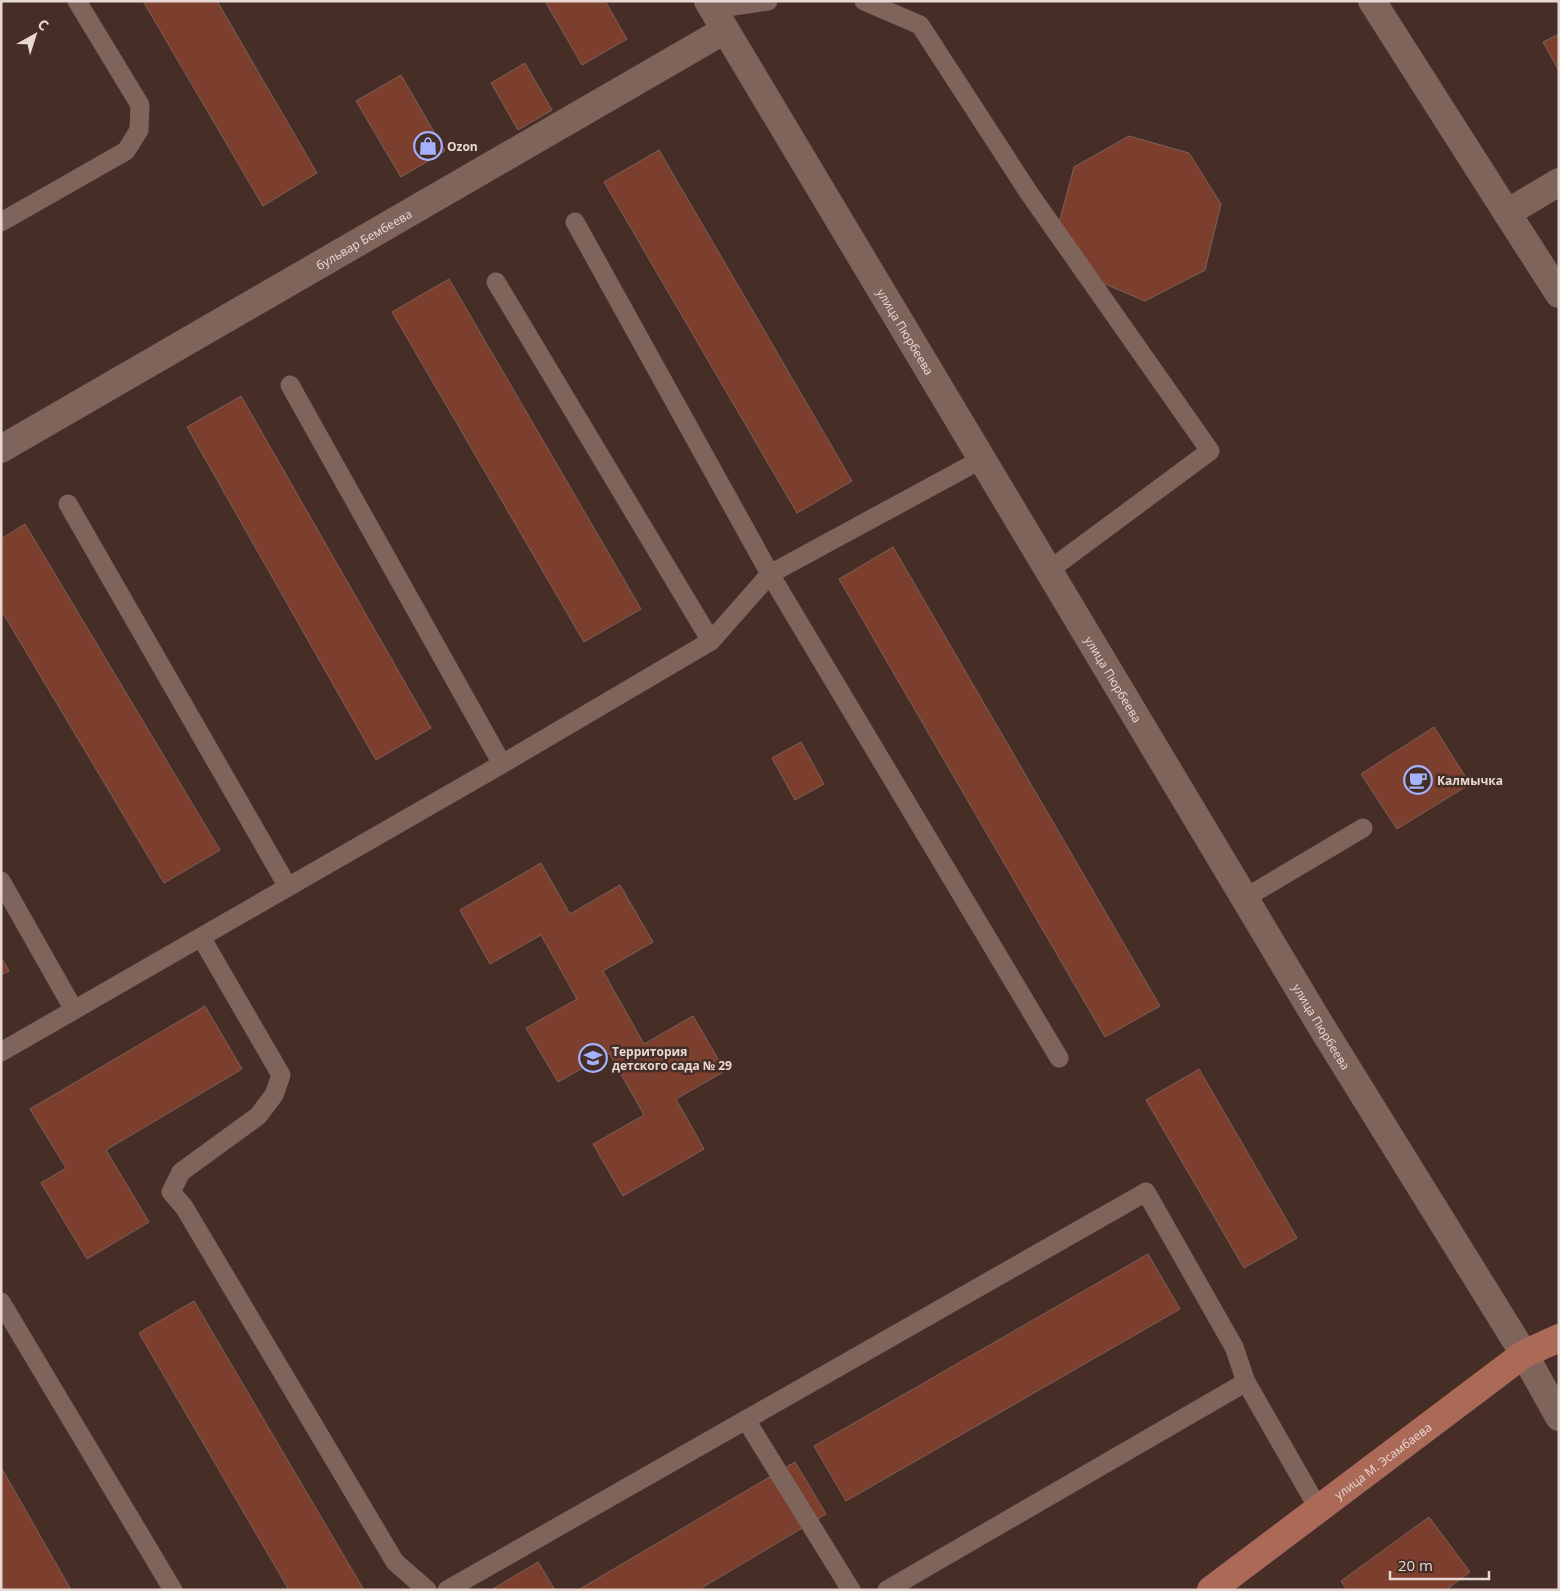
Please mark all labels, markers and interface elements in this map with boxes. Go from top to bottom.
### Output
north arrow [10,10,60,60]
text: С [34,14,53,35]
shop icon: Ozon [413,131,443,161]
place label: Ozon [447,138,478,155]
street label: бульвар Бембеева [313,205,415,274]
street label: улица Пюрбеева [873,285,938,378]
street label: улица Пюрбеева [1081,633,1146,725]
cafe icon: Калмычка [1403,765,1433,795]
place label: Калмычка [1437,772,1503,789]
street label: улица Пюрбеева [1289,980,1354,1073]
school or university icon: Территория детского сада № 29 [578,1043,608,1073]
place label: Территория детского сада № 29 [612,1043,732,1074]
street label: улица М. Эсамбаева [1330,1418,1435,1503]
scale bar [1390,1548,1489,1580]
text: 20 m [1398,1555,1433,1575]

